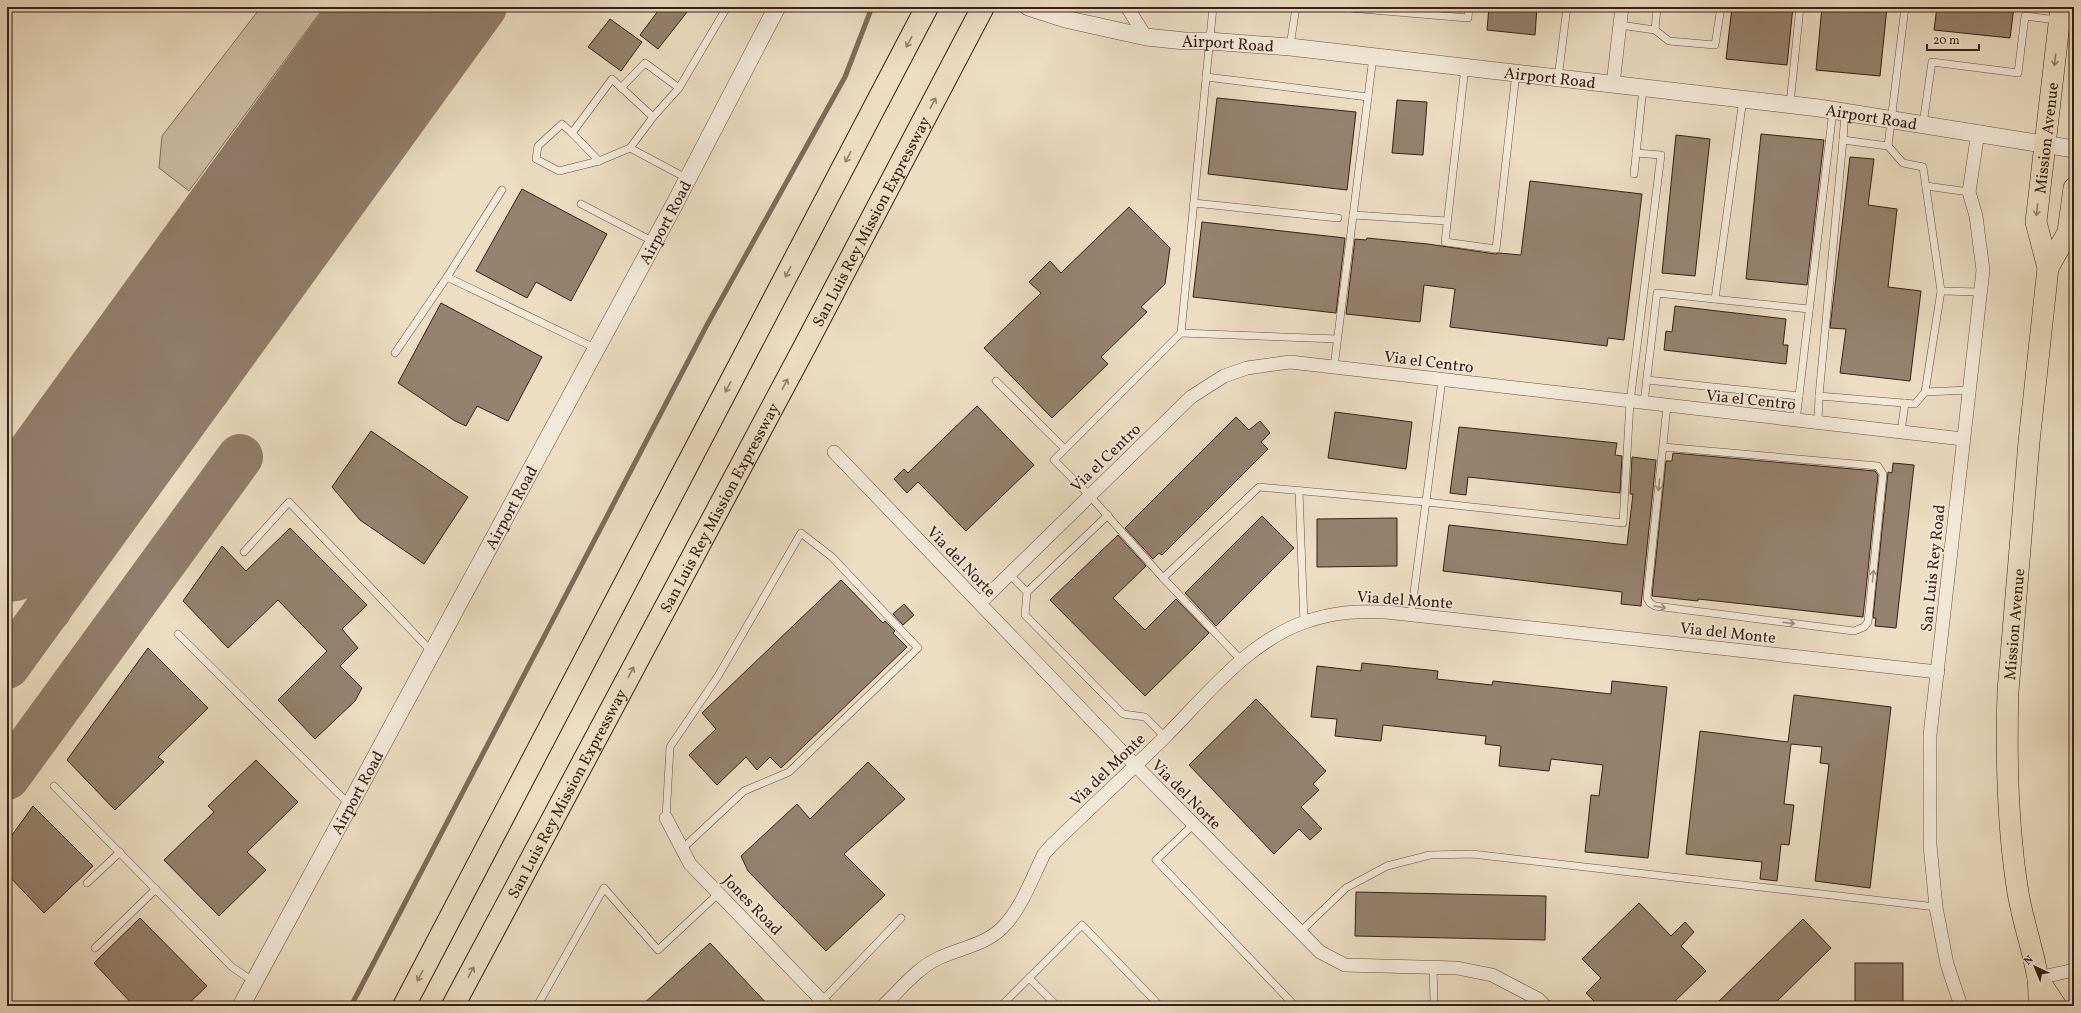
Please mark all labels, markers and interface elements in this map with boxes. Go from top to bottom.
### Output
scale bar [1927,26,1979,52]
street label: Airport Road [1182,32,1275,59]
text: 20 m [1933,33,1960,49]
one-way arrow [904,35,912,47]
one-way arrow [2051,53,2059,66]
street label: Airport Road [1503,63,1597,95]
street label: Mission Avenue [2030,81,2065,195]
one-way arrow [929,97,937,109]
street label: Airport Road [1824,100,1918,137]
street label: San Luis Rey Mission Expressway [808,113,937,331]
one-way arrow [844,151,852,163]
street label: Airport Road [635,177,698,269]
one-way arrow [2034,203,2041,216]
one-way arrow [784,266,791,278]
street label: Via el Centro [1383,347,1475,379]
one-way arrow [781,378,789,390]
one-way arrow [723,381,731,393]
street label: Via el Centro [1705,385,1797,417]
street label: San Luis Rey Mission Expressway [656,399,786,617]
street label: Via el Centro [1066,419,1146,498]
street label: Airport Road [481,462,544,554]
one-way arrow [1655,478,1662,491]
street label: San Luis Rey Road [1916,503,1952,633]
street label: Via del Norte [921,522,1000,603]
street label: Mission Avenue [2000,568,2031,681]
one-way arrow [1869,570,1877,583]
street label: Via del Monte [1356,587,1454,615]
one-way arrow [1653,603,1666,611]
street label: Via del Monte [1679,618,1777,650]
one-way arrow [1782,619,1795,627]
one-way arrow [628,666,635,678]
street label: San Luis Rey Mission Expressway [503,685,633,903]
street label: Via del Monte [1066,729,1151,812]
street label: Airport Road [327,747,390,839]
street label: Via del Norte [1146,756,1225,835]
street label: Jones Road [717,870,786,941]
north arrow [2015,947,2055,987]
text: N [2021,953,2037,969]
one-way arrow [468,966,475,978]
one-way arrow [415,969,423,981]

